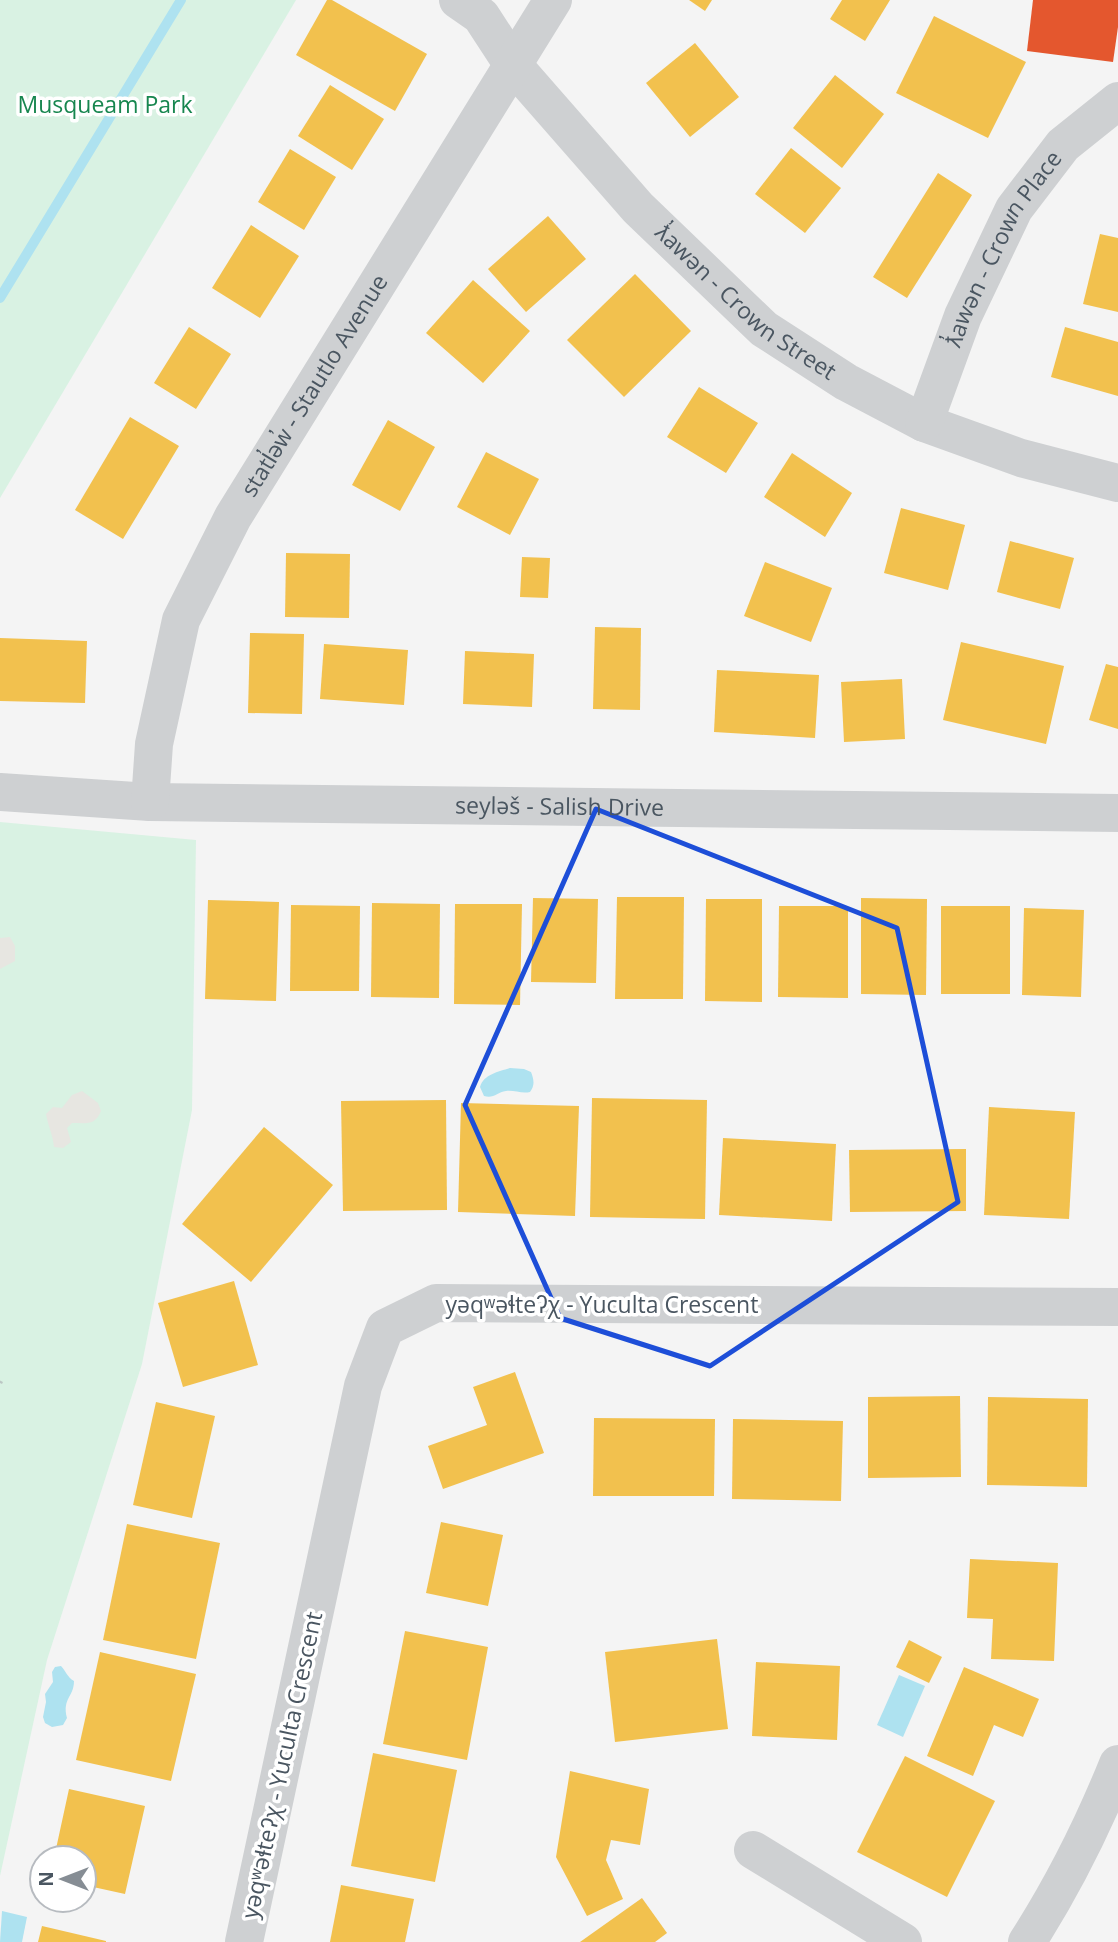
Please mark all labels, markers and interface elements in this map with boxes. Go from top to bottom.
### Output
park label: Musqueam Park [18,88,193,120]
street label: ƛ̓awən - Crown Place [936,143,1068,351]
street label: ƛ̓awən - Crown Street [649,216,843,387]
street label: statl̓əw̓ - Stautlo Avenue [233,268,394,502]
street label: seyləš - Salish Drive [455,788,664,823]
street label: yəqʷəɬteʔχ - Yuculta Crescent [446,1288,758,1320]
street label: yəqʷəɬteʔχ - Yuculta Crescent [233,1608,329,1921]
north arrow [28,1844,98,1914]
text: N [33,1871,59,1887]

